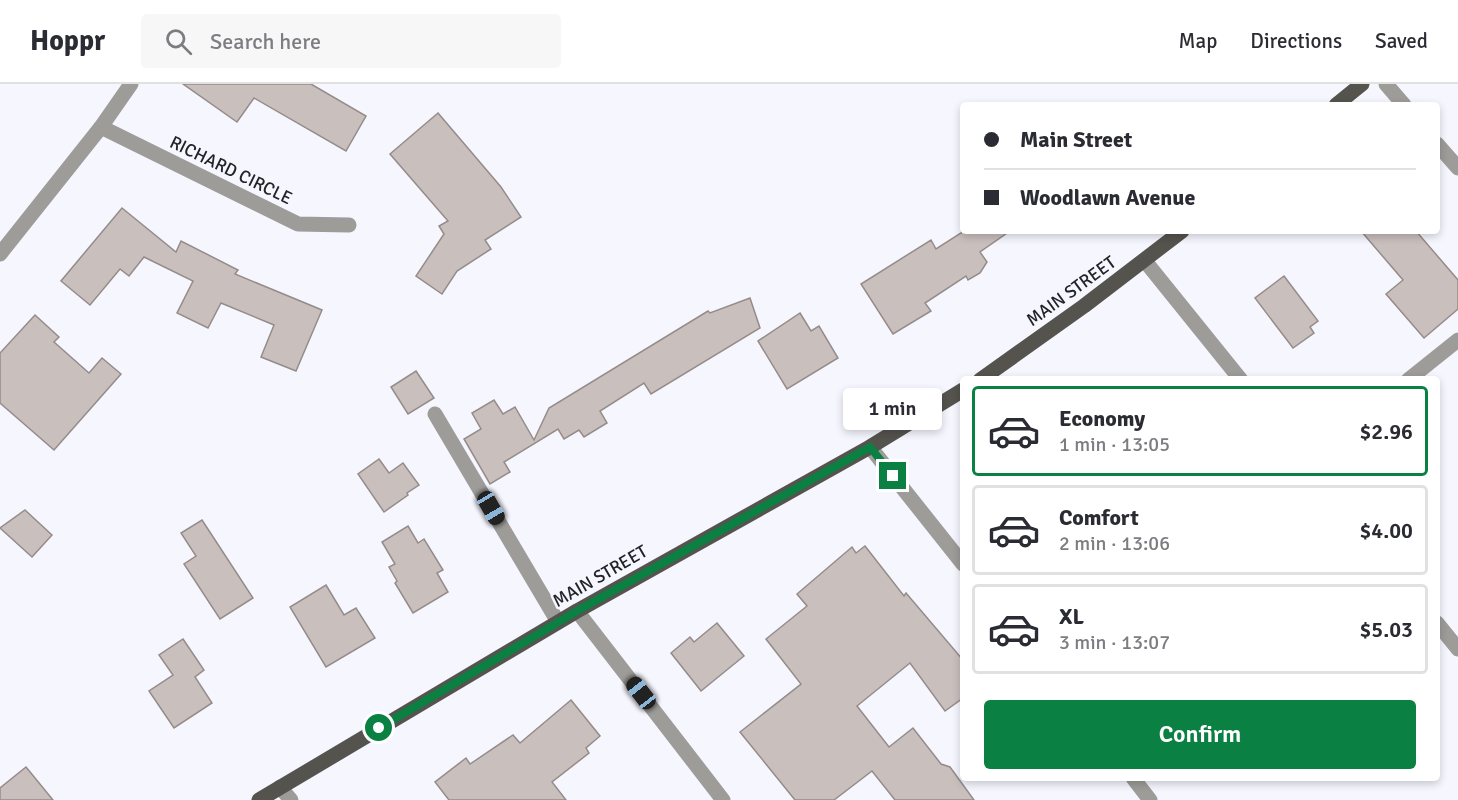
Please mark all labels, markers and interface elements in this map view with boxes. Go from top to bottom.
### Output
search box [141,14,561,68]
text: Hoppr [30,24,105,58]
icon: search [162,25,195,58]
text: Search here [210,28,321,55]
text: Map [1179,28,1217,54]
text: Directions [1250,28,1342,54]
text: Saved [1375,28,1428,54]
text: Main Street [1020,126,1132,153]
street label: RICHARD CIRCLE [166,131,296,209]
text: Woodlawn Avenue [1020,184,1195,211]
street label: MAIN STREET [1022,251,1120,331]
callout: 1 min [844,389,942,431]
text: 1 min [869,396,916,421]
icon: car [987,404,1041,458]
text: Economy [1059,405,1145,432]
text: $2.96 [1359,418,1413,445]
text: 1 min · 13:05 [1059,432,1170,457]
route end [879,462,906,489]
car [474,488,508,528]
icon: car [987,503,1041,557]
text: Comfort [1059,504,1139,531]
text: $4.00 [1359,517,1413,544]
text: 2 min · 13:06 [1059,531,1170,556]
street label: MAIN STREET [549,540,651,612]
icon: car [987,602,1041,656]
text: XL [1059,603,1084,630]
text: $5.03 [1359,616,1413,643]
text: 3 min · 13:07 [1059,630,1170,655]
car [623,673,659,713]
button: Confirm [984,700,1416,769]
route start [365,714,392,741]

